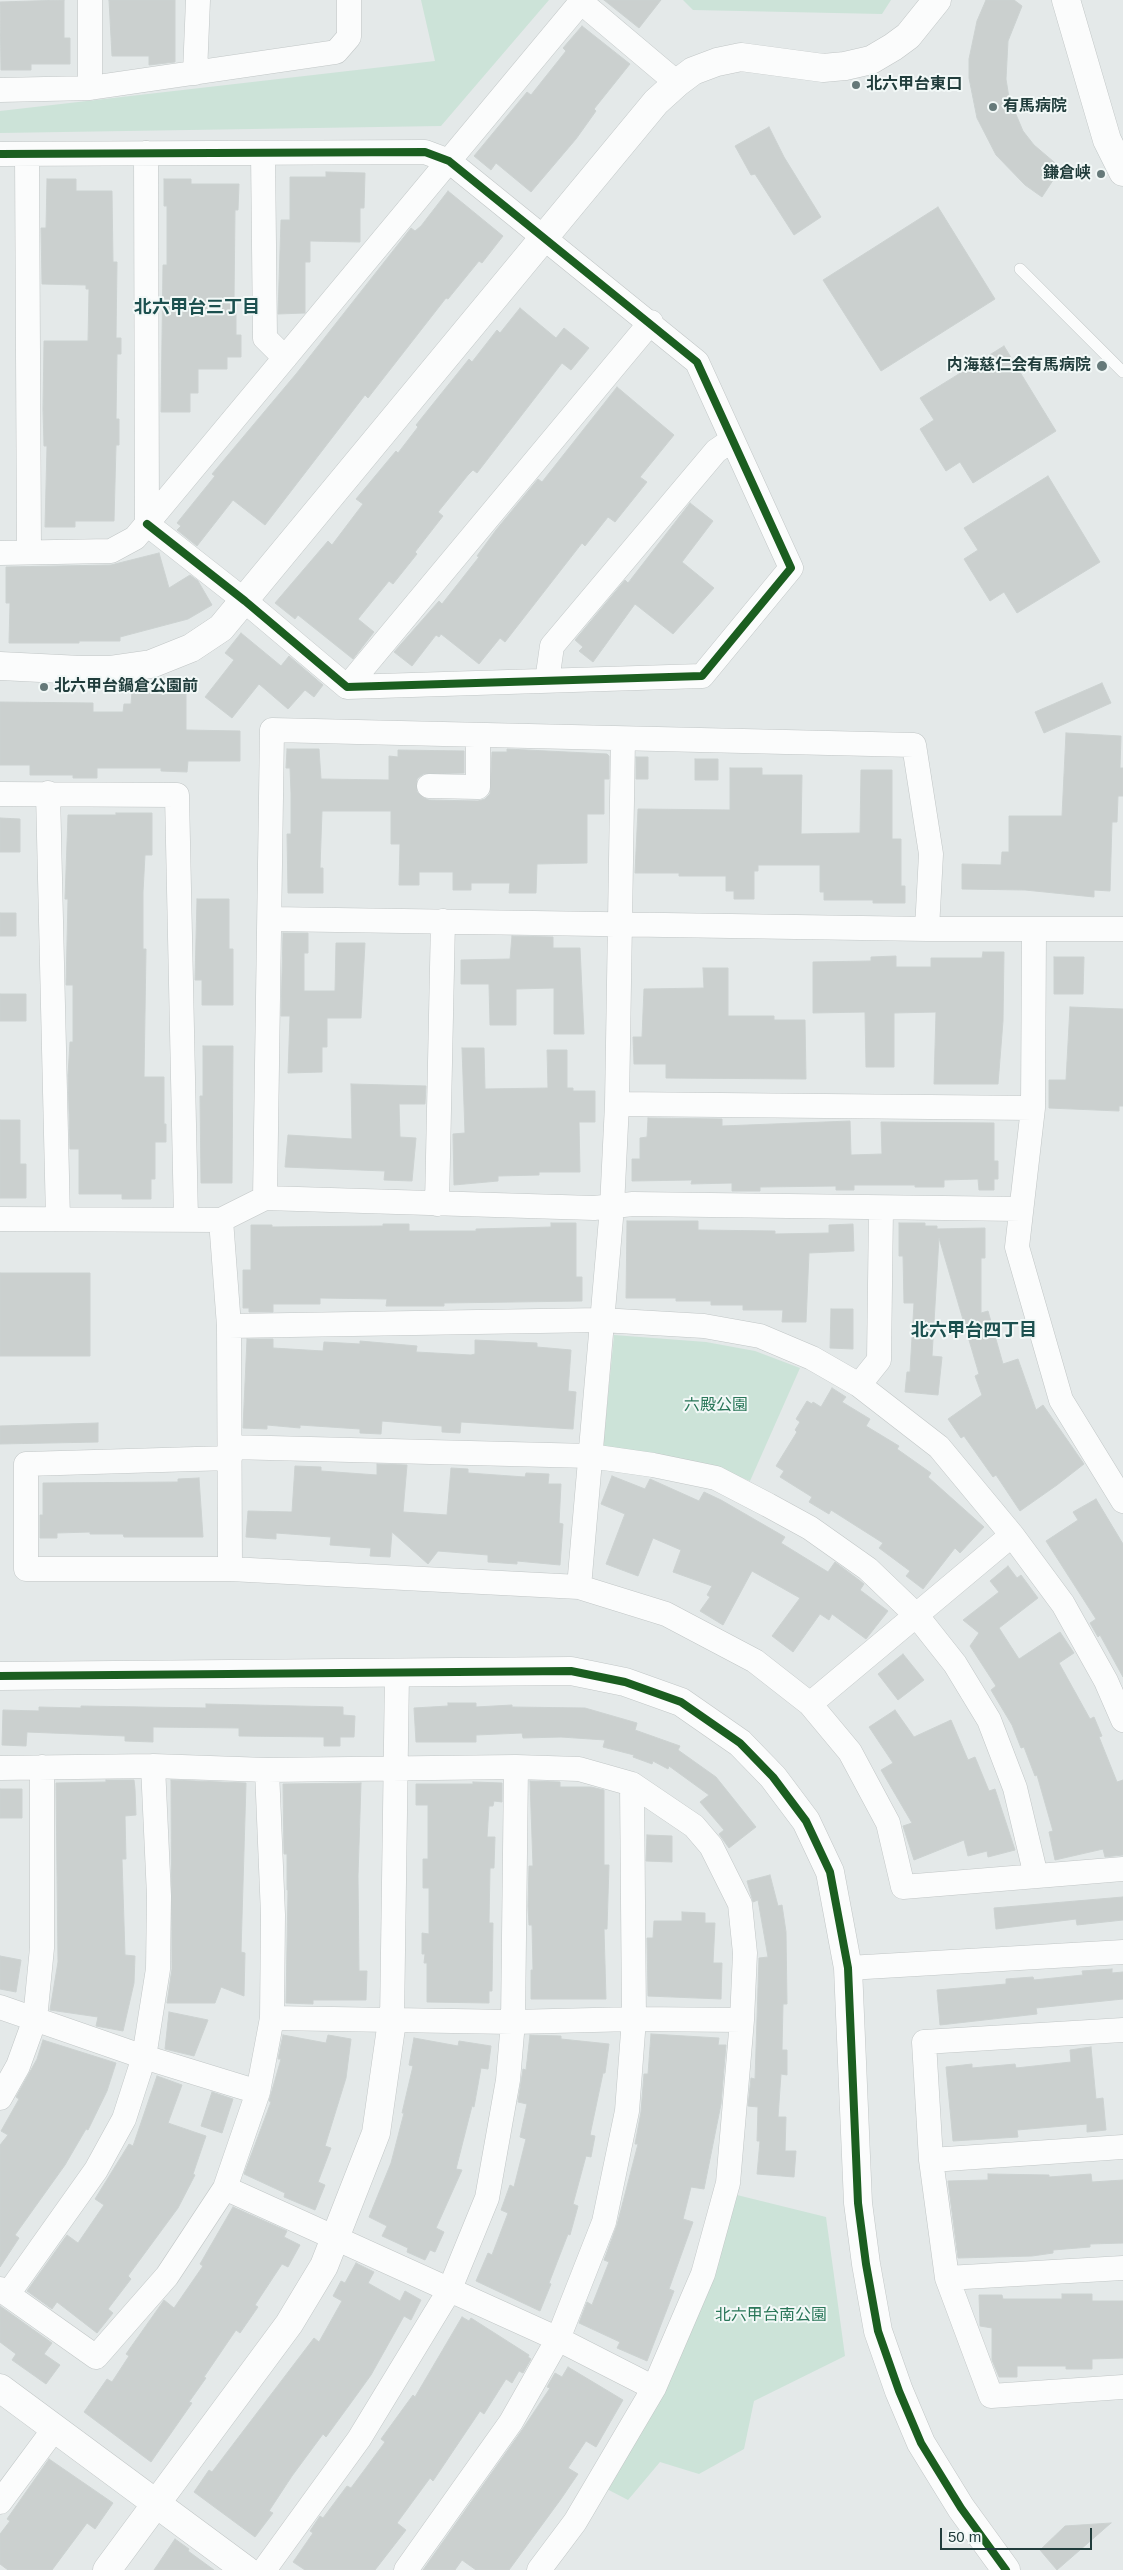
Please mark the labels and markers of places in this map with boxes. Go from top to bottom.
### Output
place label: 北六甲台東口 [866,75,962,95]
marker: 北六甲台東口 [850,79,862,91]
place label: 有馬病院 [1003,97,1067,117]
marker: 有馬病院 [987,101,999,113]
place label: 鎌倉峡 [1043,164,1091,184]
marker: 鎌倉峡 [1095,168,1107,180]
place label: 内海慈仁会有馬病院 [947,356,1091,376]
marker: 内海慈仁会有馬病院 [1095,359,1109,373]
place label: 北六甲台鍋倉公園前 [54,677,198,697]
marker: 北六甲台鍋倉公園前 [38,681,50,693]

